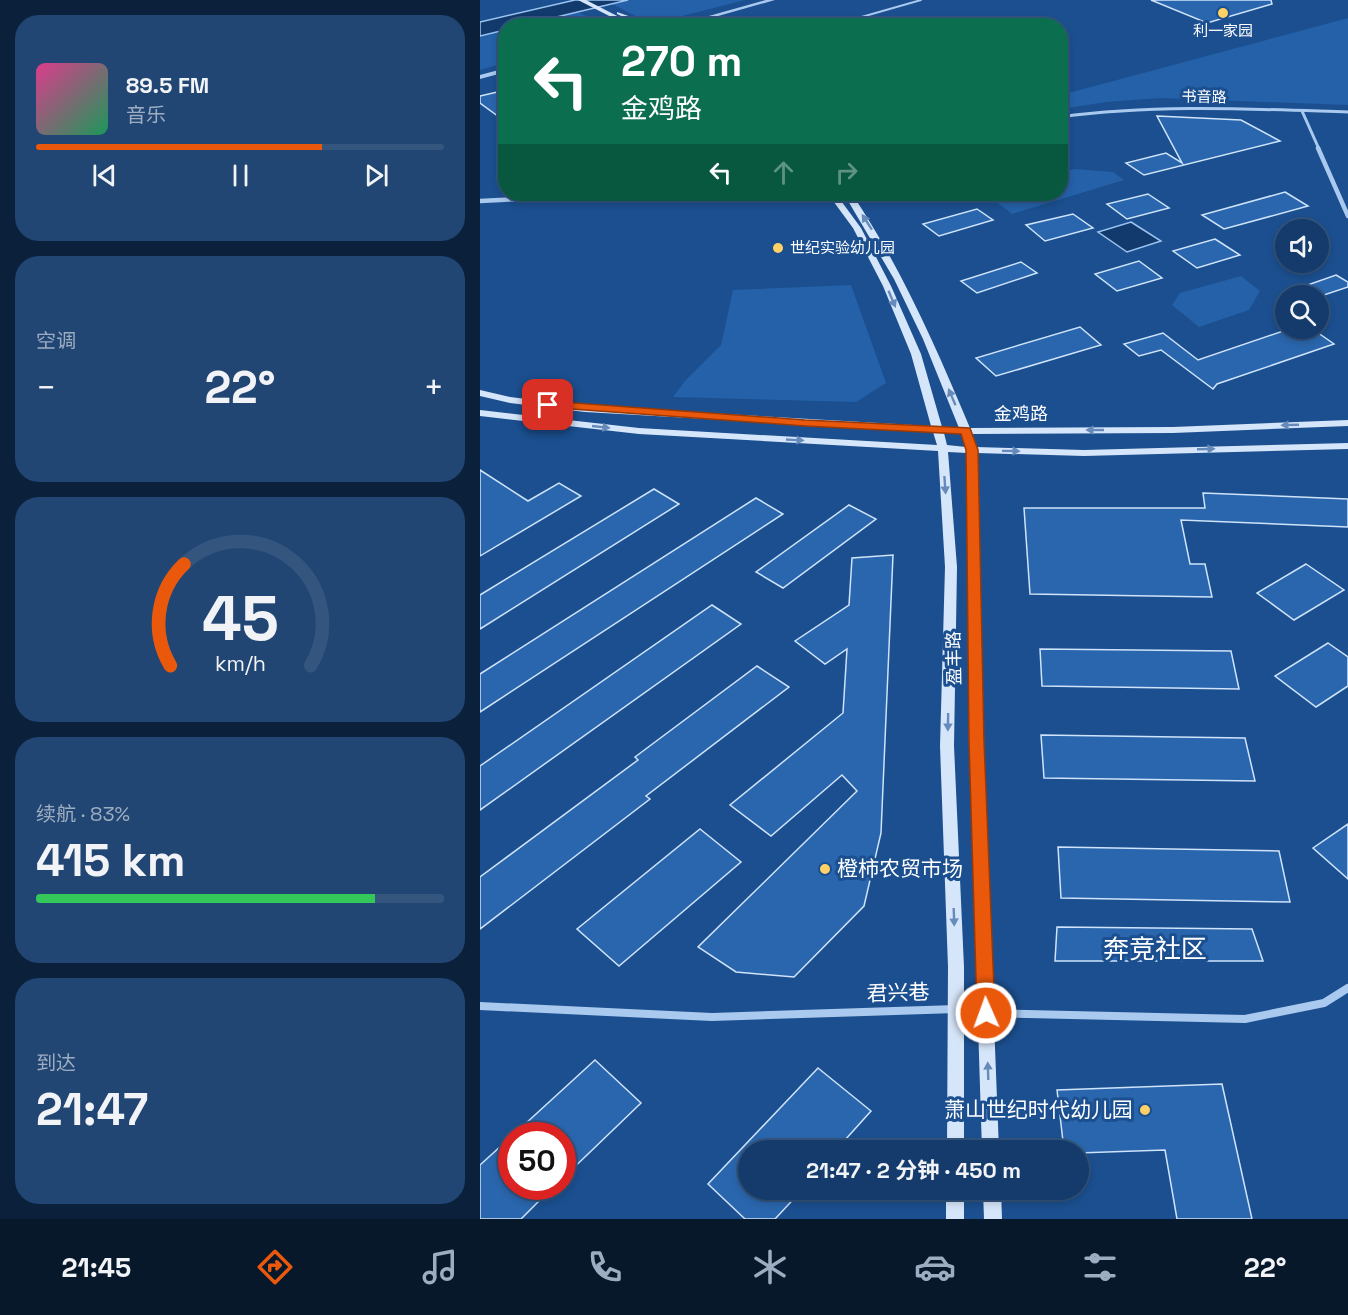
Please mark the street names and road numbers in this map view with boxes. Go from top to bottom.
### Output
street label: 书音路 [1181,87,1227,106]
street label: 金鸡路 [994,402,1048,425]
street label: 盈丰路 [942,631,965,685]
street label: 君兴巷 [866,978,930,1007]

